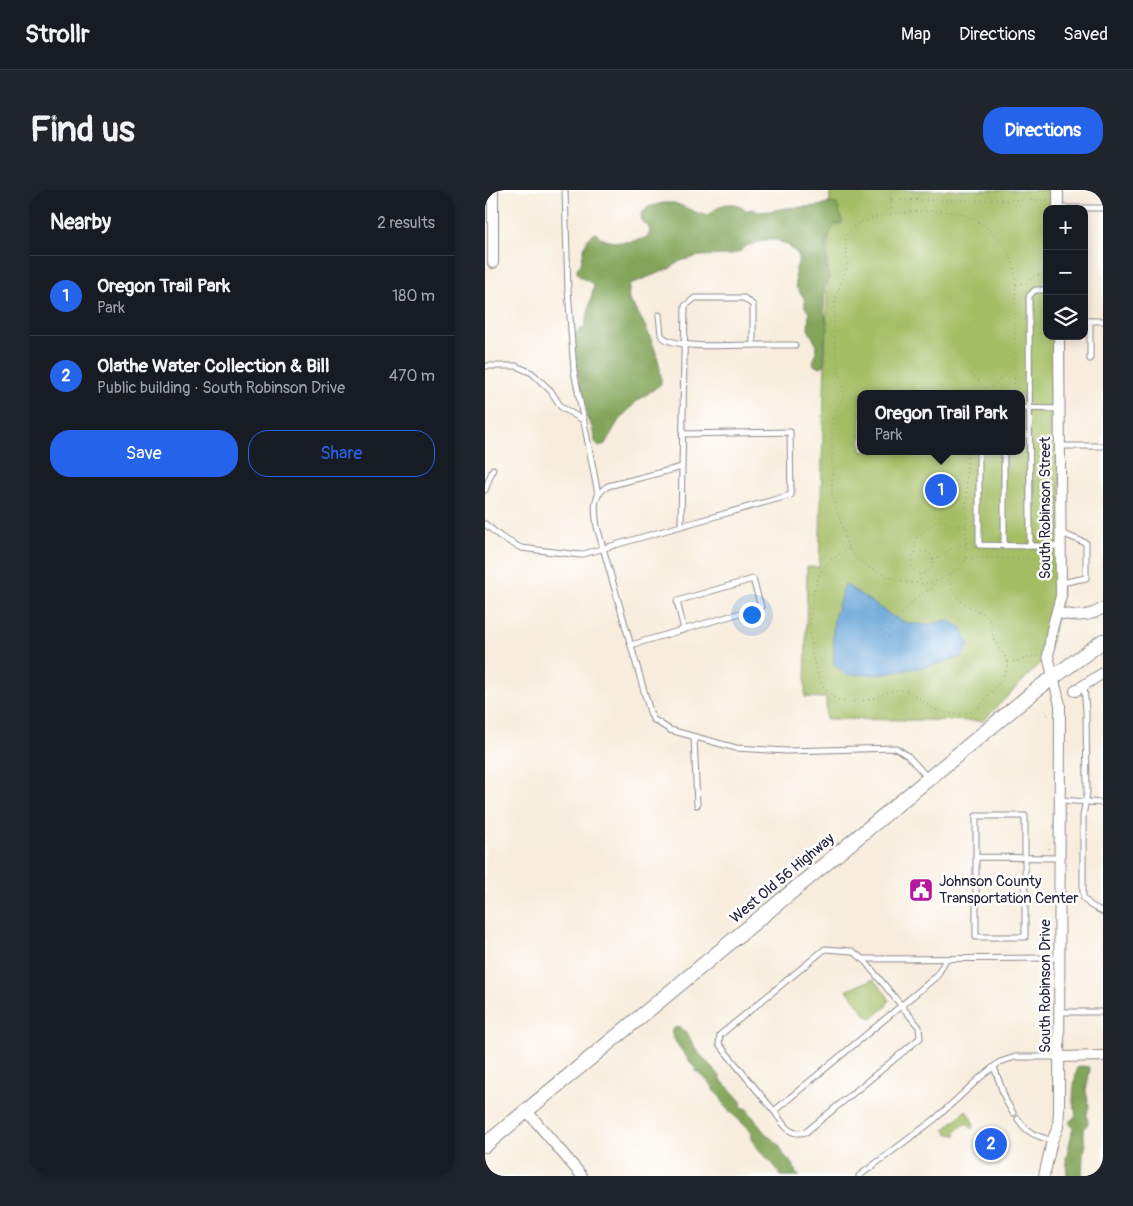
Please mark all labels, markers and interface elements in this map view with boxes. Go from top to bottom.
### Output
text: Strollr [25,20,90,49]
text: Map [901,23,931,46]
text: Directions [959,23,1035,46]
text: Saved [1063,23,1108,46]
button: Directions [983,107,1103,154]
text: Find us [30,108,135,152]
map controls [1043,205,1088,340]
button: + [1043,205,1088,250]
text: Nearby [50,209,111,236]
text: 2 results [377,213,435,233]
button: − [1043,250,1088,295]
text: Oregon Trail Park [97,274,230,298]
text: 1 [63,286,69,306]
text: 180 m [392,286,435,306]
button: layers [1043,295,1088,340]
text: Park [97,298,125,318]
text: Olathe Water Collection & Bill [97,354,329,378]
text: 2 [62,366,70,386]
text: 470 m [389,366,435,386]
text: Public building · South Robinson Drive [97,378,345,398]
popup [857,390,1025,455]
text: Oregon Trail Park [874,401,1008,425]
text: Park [874,425,902,445]
button: Save [50,430,238,477]
button: Share [248,430,435,477]
street label: South Robinson Street [1036,436,1055,579]
pin: 1 [925,471,957,509]
your location [739,602,765,628]
street label: West Old 56 Highway [726,829,839,928]
place label: Johnson County Transportation Center [939,872,1079,908]
public building icon: Johnson County Transportation Center [908,877,934,903]
street label: South Robinson Drive [1036,918,1055,1053]
pin: 2 [975,1125,1007,1163]

